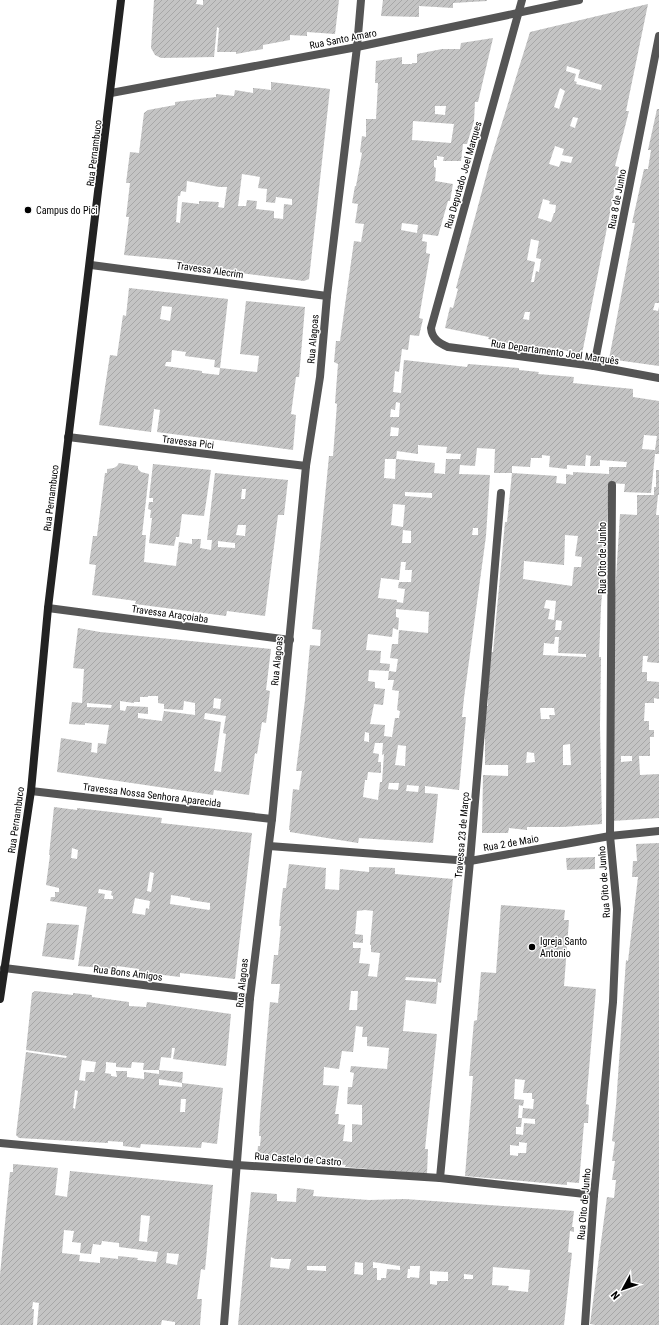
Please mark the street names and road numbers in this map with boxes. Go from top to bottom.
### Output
street label: Rua Santo Amaro [308,27,378,51]
street label: Rua Pernambuco [84,119,104,187]
street label: Rua Deputado Joel Marques [442,120,484,230]
street label: Rua 8 de Junho [606,168,628,230]
street label: Travessa Alecrim [176,260,244,280]
street label: Rua Alagoas [305,313,321,364]
street label: Rua Departamento Joel Marquês [490,338,620,366]
street label: Travessa Pici [161,433,215,451]
street label: Rua Pernambuco [41,464,61,532]
street label: Rua Oito de Junho [597,522,608,594]
street label: Travessa Araçoiaba [131,603,209,625]
street label: Rua Alagoas [269,635,285,686]
street label: Travessa Nossa Senhora Aparecida [82,781,222,809]
street label: Rua Pernambuco [6,786,26,854]
street label: Travessa 23 de Março [453,791,471,879]
street label: Rua 2 de Maio [482,833,540,853]
street label: Rua Oito de Junho [596,846,612,918]
street label: Rua Alagoas [234,957,250,1008]
street label: Rua Bons Amigos [93,963,164,983]
street label: Rua Castelo de Castro [254,1150,342,1168]
street label: Rua Oito de Junho [575,1168,593,1240]

